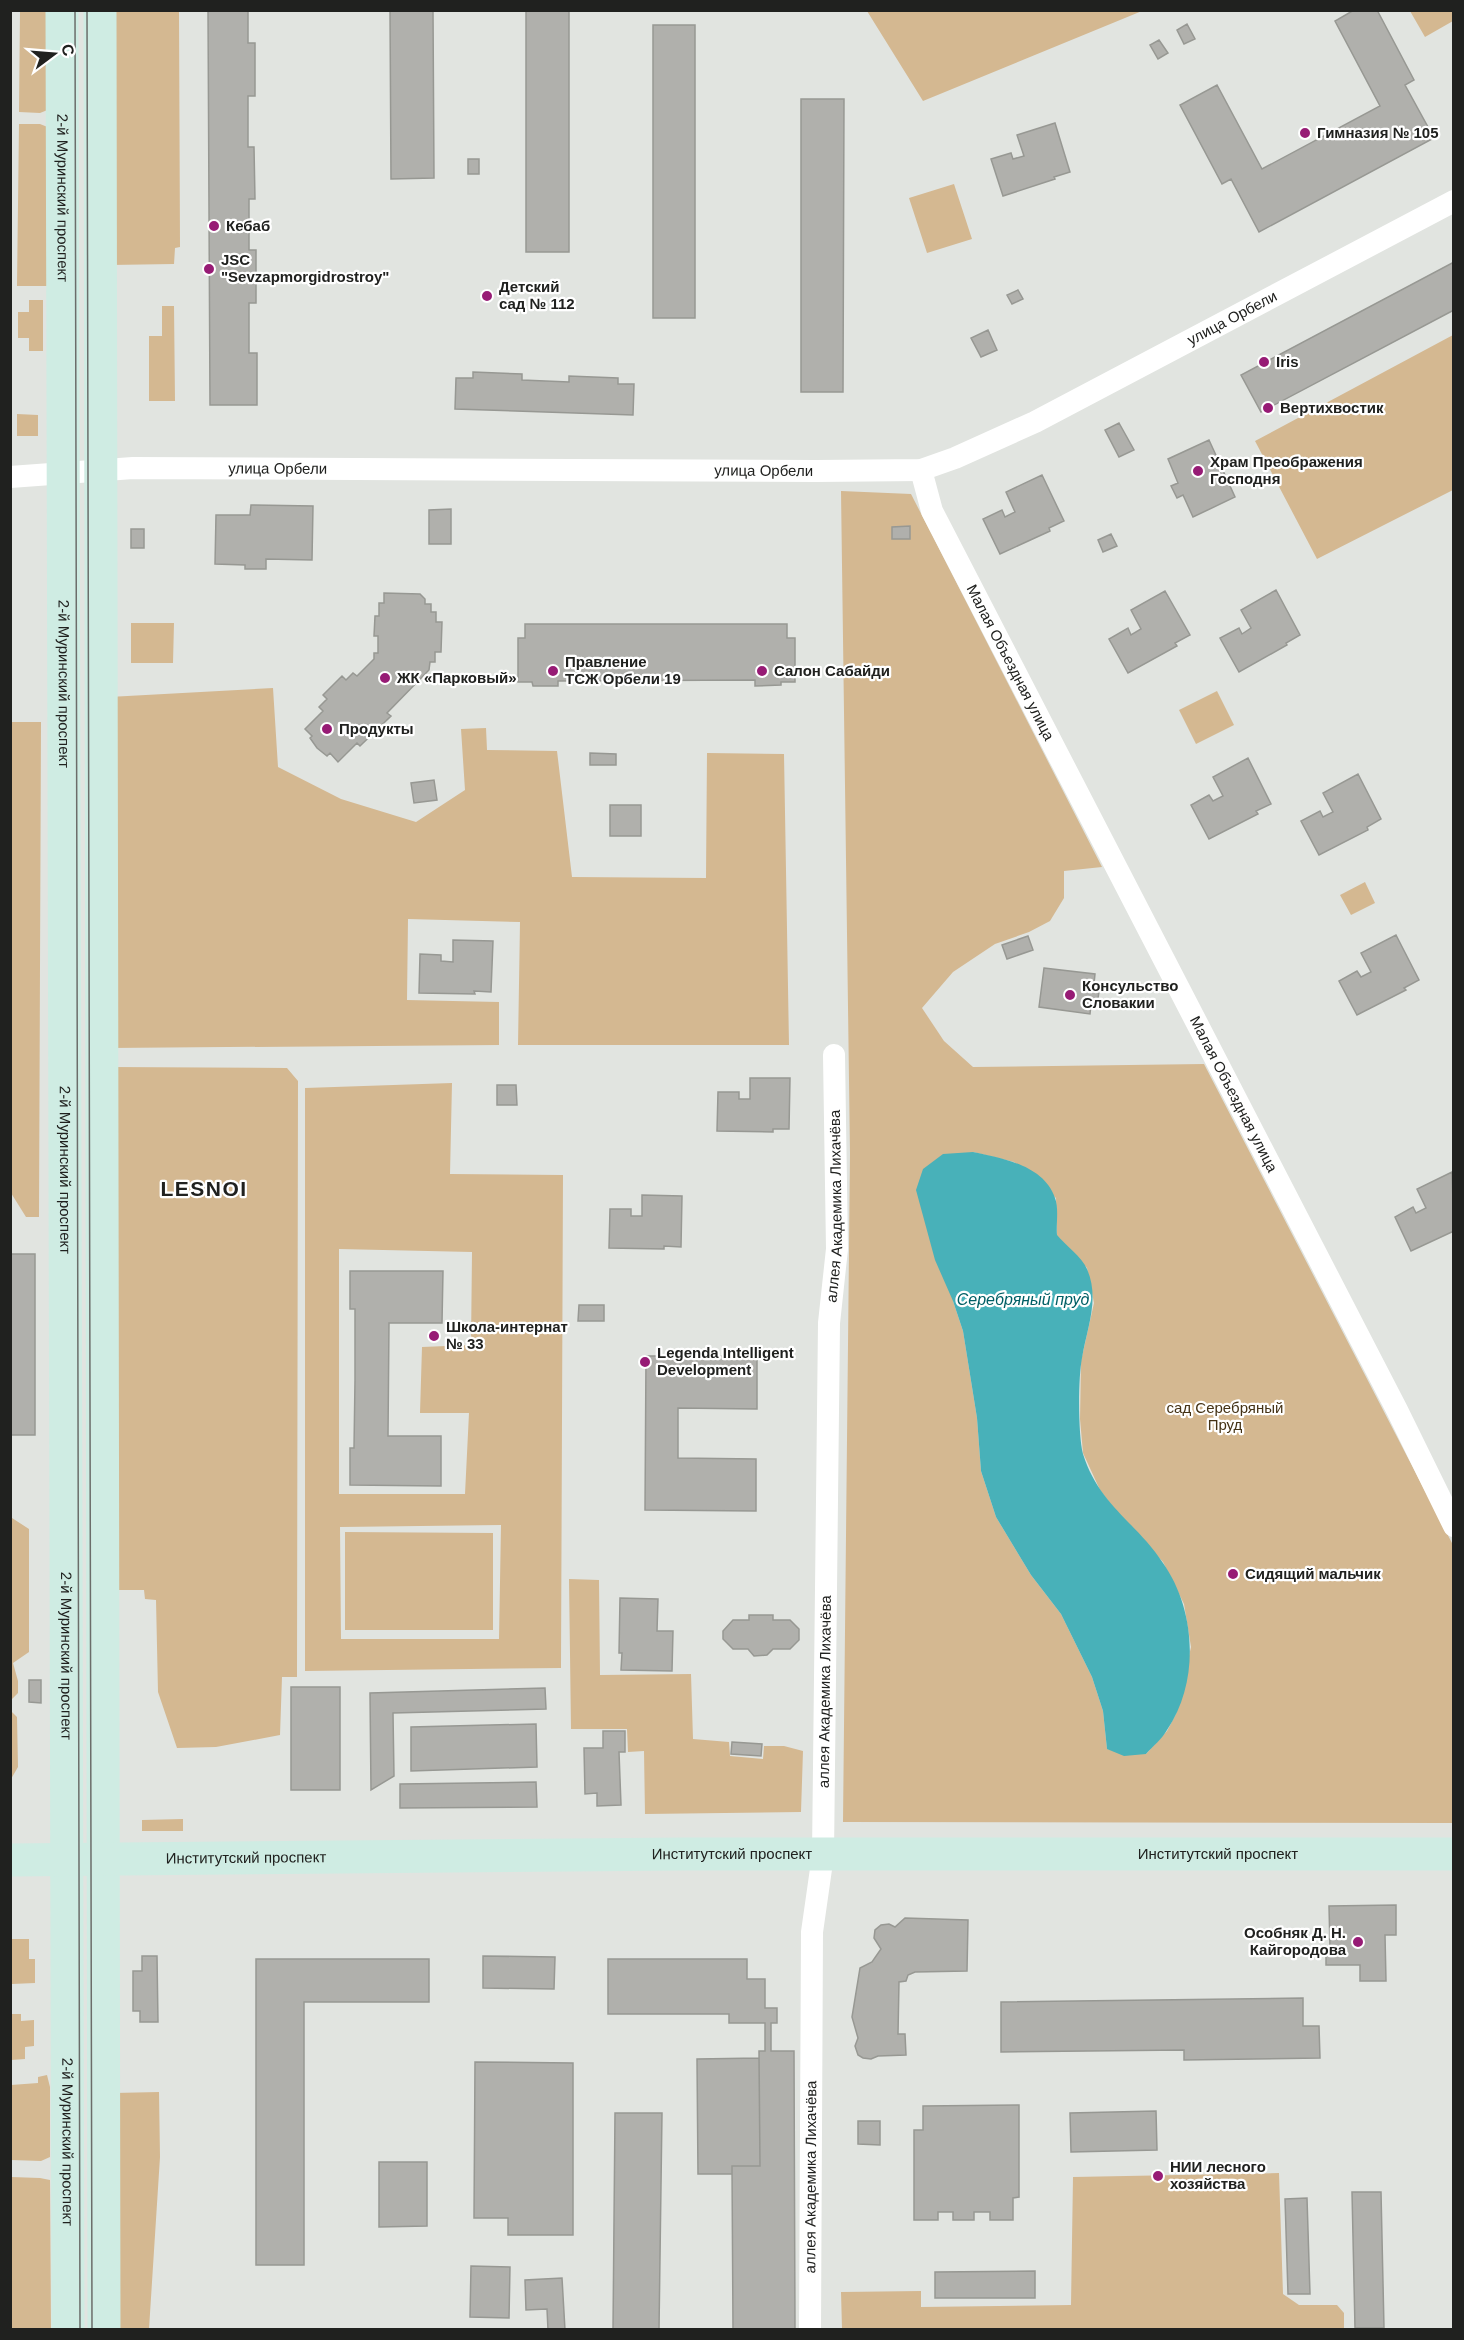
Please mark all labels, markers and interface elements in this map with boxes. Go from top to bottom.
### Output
north arrow [24,24,84,84]
text: С [58,42,78,58]
street label: 2-й Муринский проспект [54,114,72,282]
place label: Гимназия № 105 [1317,124,1439,141]
marker: Гимназия № 105 [1298,126,1312,140]
place label: Кебаб [226,217,270,234]
marker: Кебаб [207,219,221,233]
place label: JSC "Sevzapmorgidrostroy" [221,251,389,285]
marker: JSC "Sevzapmorgidrostroy" [202,262,216,276]
place label: Детский сад № 112 [499,278,575,312]
street label: улица Орбели [1184,287,1280,348]
marker: Детский сад № 112 [480,289,494,303]
place label: Iris [1276,353,1299,370]
marker: Iris [1257,355,1271,369]
place label: Вертихвостик [1280,399,1384,416]
marker: Вертихвостик [1261,401,1275,415]
place label: Храм Преображения Господня [1210,453,1363,487]
street label: улица Орбели [228,459,327,477]
street label: улица Орбели [714,462,813,479]
marker: Храм Преображения Господня [1191,464,1205,478]
street label: Малая Объездная улица [963,581,1058,744]
street label: 2-й Муринский проспект [56,600,73,768]
place label: Правление ТСЖ Орбели 19 [565,653,681,687]
place label: Салон Сабайди [774,662,890,679]
marker: Правление ТСЖ Орбели 19 [546,664,560,678]
marker: Салон Сабайди [755,664,769,678]
place label: ЖК «Парковый» [396,669,517,686]
marker: ЖК «Парковый» [378,671,392,685]
place label: Продукты [339,720,414,737]
marker: Продукты [320,722,334,736]
place label: Консульство Словакии [1082,977,1179,1011]
marker: Консульство Словакии [1063,988,1077,1002]
street label: Малая Объездная улица [1187,1013,1282,1175]
street label: 2-й Муринский проспект [57,1086,74,1254]
street label: аллея Академика Лихачёва [822,1109,845,1303]
district label: LESNOI [160,1177,248,1200]
water label: Серебряный пруд [957,1291,1089,1308]
place label: Школа-интернат № 33 [446,1318,568,1352]
marker: Школа-интернат № 33 [427,1329,441,1343]
place label: Legenda Intelligent Development [657,1344,794,1378]
marker: Legenda Intelligent Development [638,1355,652,1369]
park label: сад Серебряный Пруд [1167,1399,1283,1433]
place label: Сидящий мальчик [1245,1565,1381,1582]
marker: Сидящий мальчик [1226,1567,1240,1581]
street label: 2-й Муринский проспект [58,1572,75,1740]
street label: аллея Академика Лихачёва [815,1595,834,1788]
street label: Институтский проспект [652,1845,812,1862]
street label: Институтский проспект [1138,1845,1298,1862]
street label: Институтский проспект [166,1848,326,1867]
place label: Особняк Д. Н. Кайгородова [1244,1924,1347,1958]
marker: Особняк Д. Н. Кайгородова [1351,1935,1365,1949]
street label: 2-й Муринский проспект [59,2058,77,2226]
street label: аллея Академика Лихачёва [801,2080,819,2274]
place label: НИИ лесного хозяйства [1170,2158,1266,2192]
marker: НИИ лесного хозяйства [1151,2169,1165,2183]

